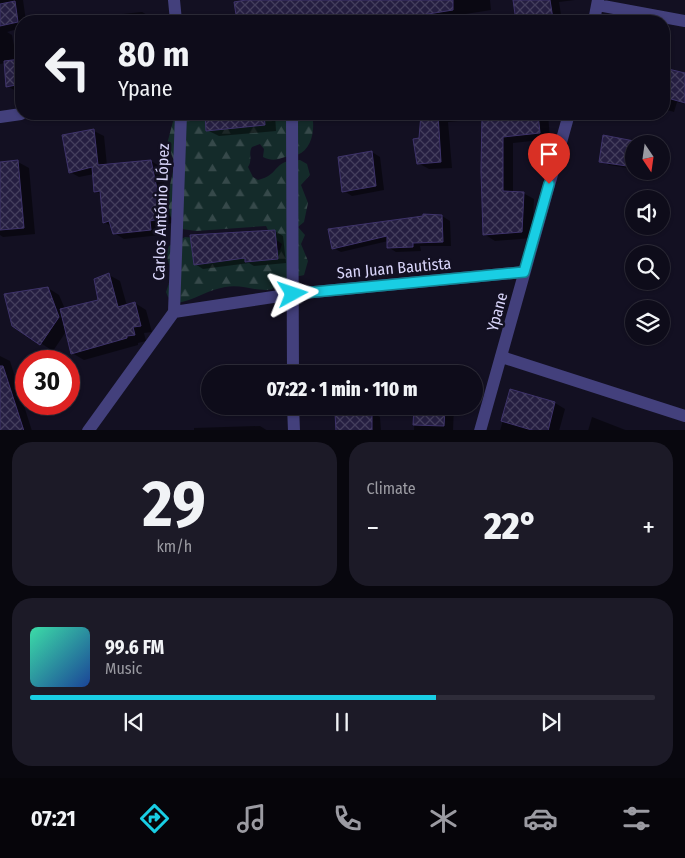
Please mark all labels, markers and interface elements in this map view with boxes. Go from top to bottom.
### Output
text: 80 m [118,33,190,75]
icon: left [35,35,100,100]
text: Ypane [118,75,173,102]
pin [528,133,570,184]
north arrow [625,135,670,180]
map controls [625,135,670,345]
icon: arrive [535,140,563,168]
street label: Carlos António López [149,143,173,281]
button: sound [625,190,670,235]
button: search [625,245,670,290]
street label: San Juan Bautista [336,254,452,282]
position arrow [266,267,318,319]
street label: Ypane [483,290,511,334]
button: layers [625,300,670,345]
speed limit sign: 30 [15,350,80,415]
text: 07:22 · 1 min · 110 m [267,378,417,401]
text: 29 [143,465,206,543]
text: Climate [367,479,416,498]
text: 22° [484,503,537,549]
text: − [367,511,379,544]
text: + [642,511,655,544]
text: km/h [156,537,192,556]
text: 99.6 FM [105,636,164,659]
text: Music [105,659,142,678]
icon: previous [120,708,148,736]
icon: pause [328,708,356,736]
icon: next [537,708,565,736]
icon: directions [137,801,172,836]
icon: music [234,801,269,836]
icon: phone [330,801,365,836]
icon: climate [426,801,461,836]
icon: car [523,801,558,836]
icon: filters [619,801,654,836]
text: 07:21 [31,805,76,832]

